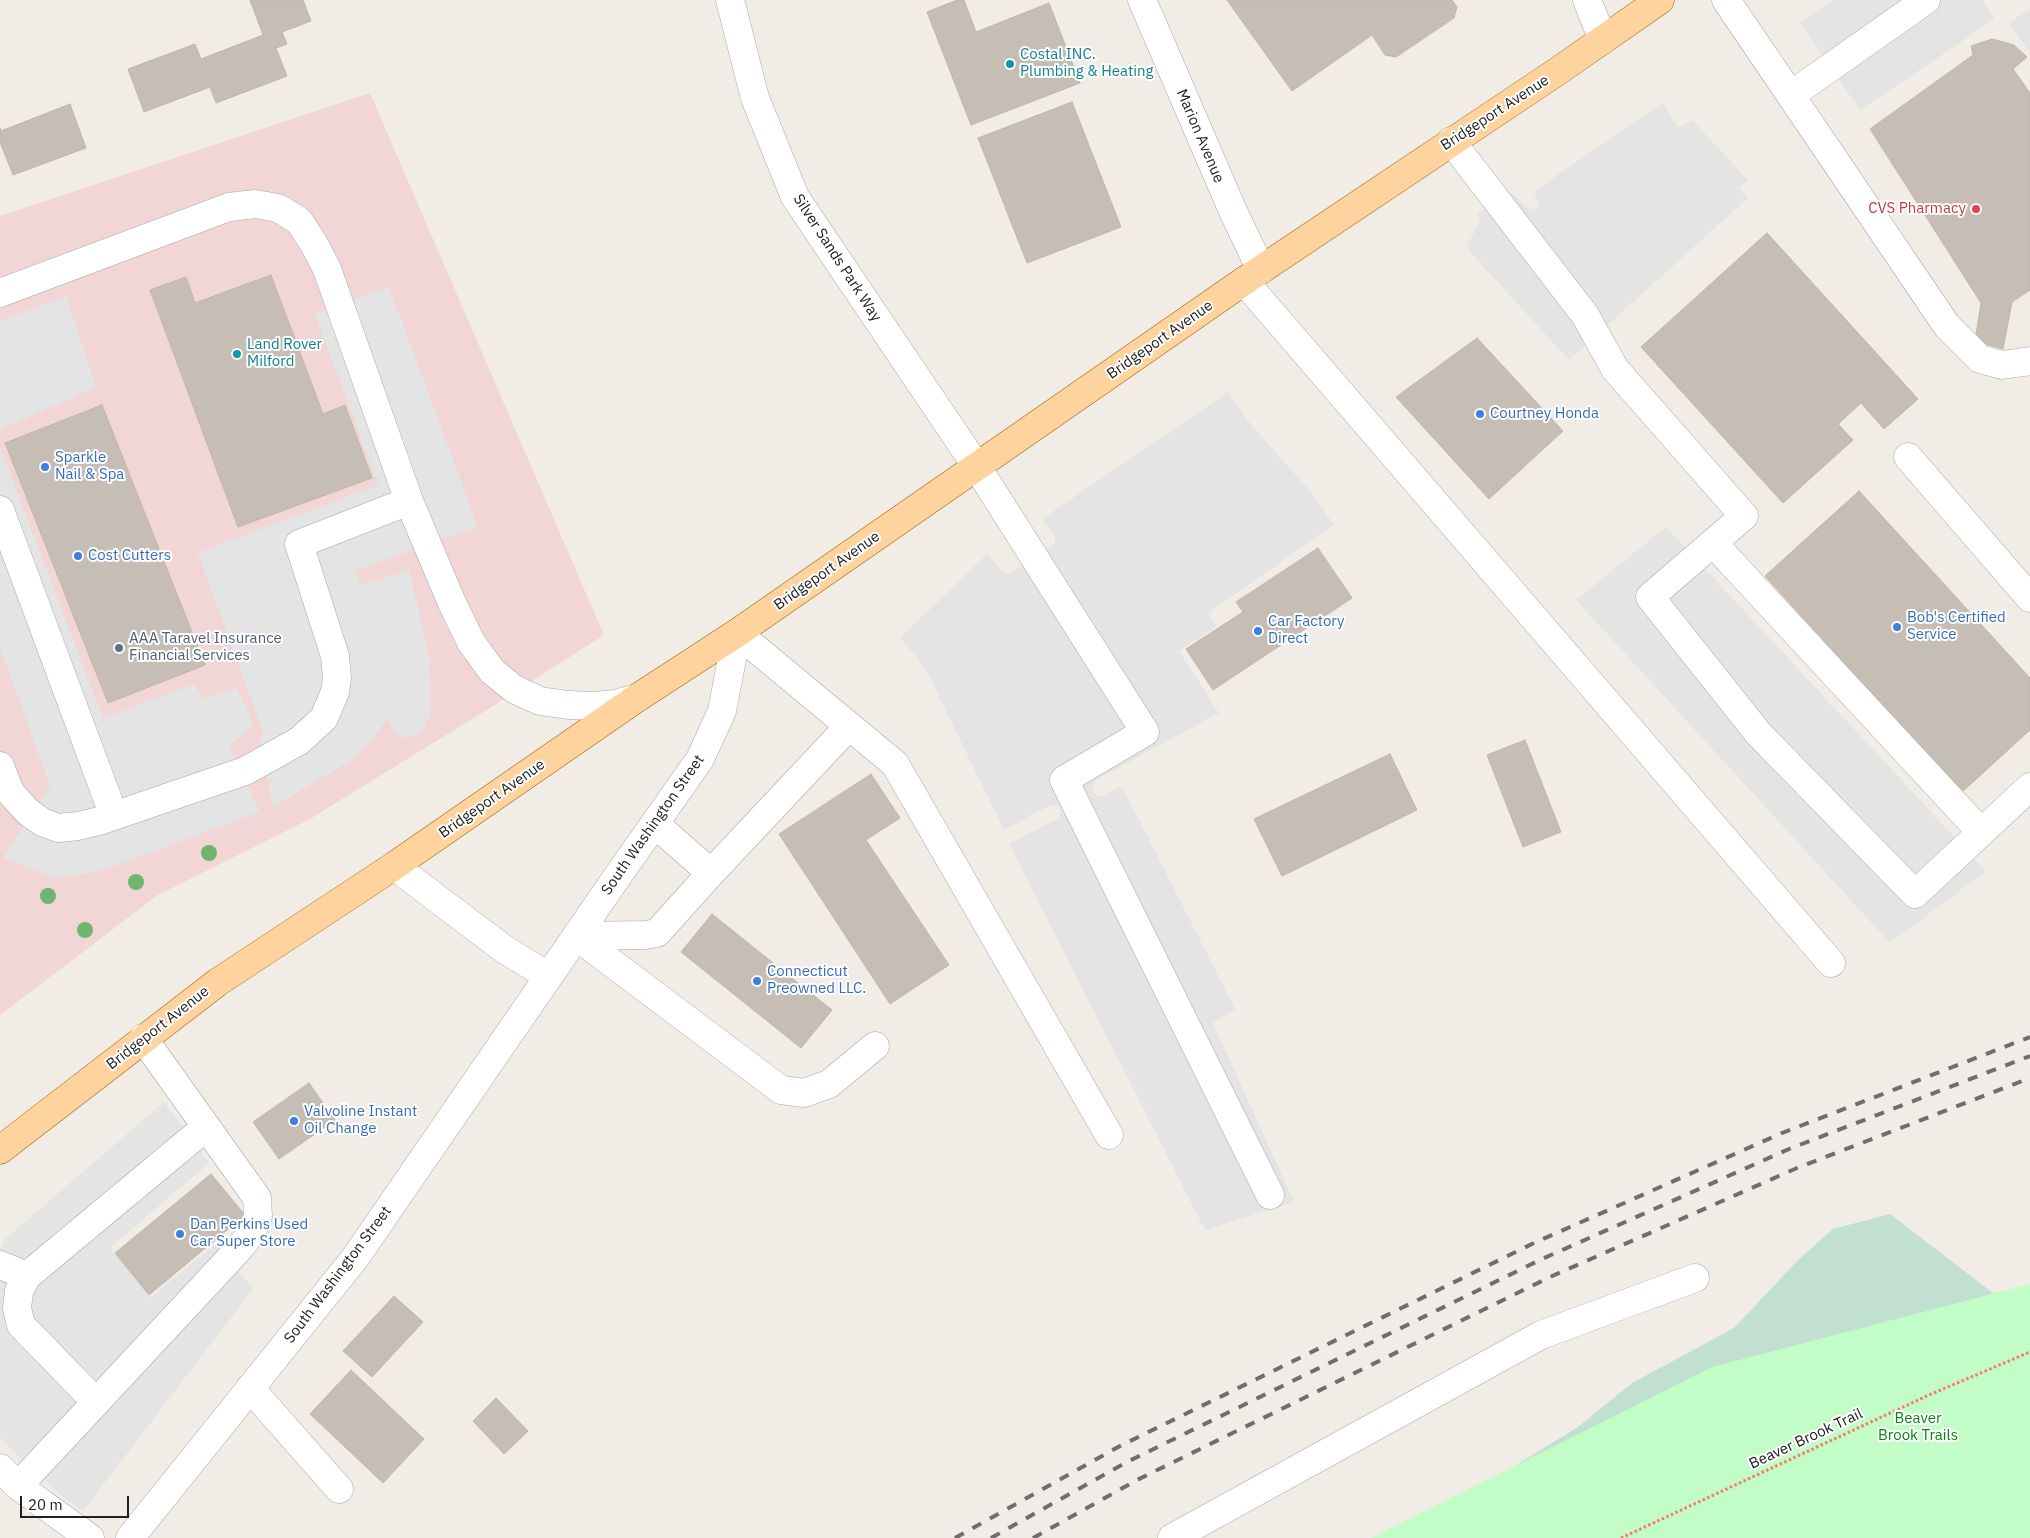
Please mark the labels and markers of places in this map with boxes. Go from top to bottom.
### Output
place label: Costal INC. Plumbing & Heating [1020,46,1153,81]
marker: Costal INC. Plumbing & Heating [1004,58,1016,70]
place label: CVS Pharmacy [1868,200,1966,218]
marker: CVS Pharmacy [1970,203,1982,215]
place label: Land Rover Milford [247,336,322,371]
marker: Land Rover Milford [231,348,243,360]
place label: Courtney Honda [1490,405,1599,423]
marker: Courtney Honda [1474,408,1486,420]
place label: Sparkle Nail & Spa [55,449,124,484]
marker: Sparkle Nail & Spa [39,461,51,473]
place label: Cost Cutters [88,547,171,565]
marker: Cost Cutters [72,550,84,562]
place label: Bob's Certified Service [1907,609,2006,644]
place label: Car Factory Direct [1268,613,1344,648]
marker: Bob's Certified Service [1891,621,1903,633]
marker: Car Factory Direct [1252,625,1264,637]
place label: AAA Taravel Insurance Financial Services [129,630,282,665]
marker: AAA Taravel Insurance Financial Services [113,642,125,654]
place label: Connecticut Preowned LLC. [767,963,866,998]
marker: Connecticut Preowned LLC. [751,975,763,987]
place label: Valvoline Instant Oil Change [304,1103,417,1138]
marker: Valvoline Instant Oil Change [288,1115,300,1127]
place label: Dan Perkins Used Car Super Store [190,1216,308,1251]
marker: Dan Perkins Used Car Super Store [174,1228,186,1240]

